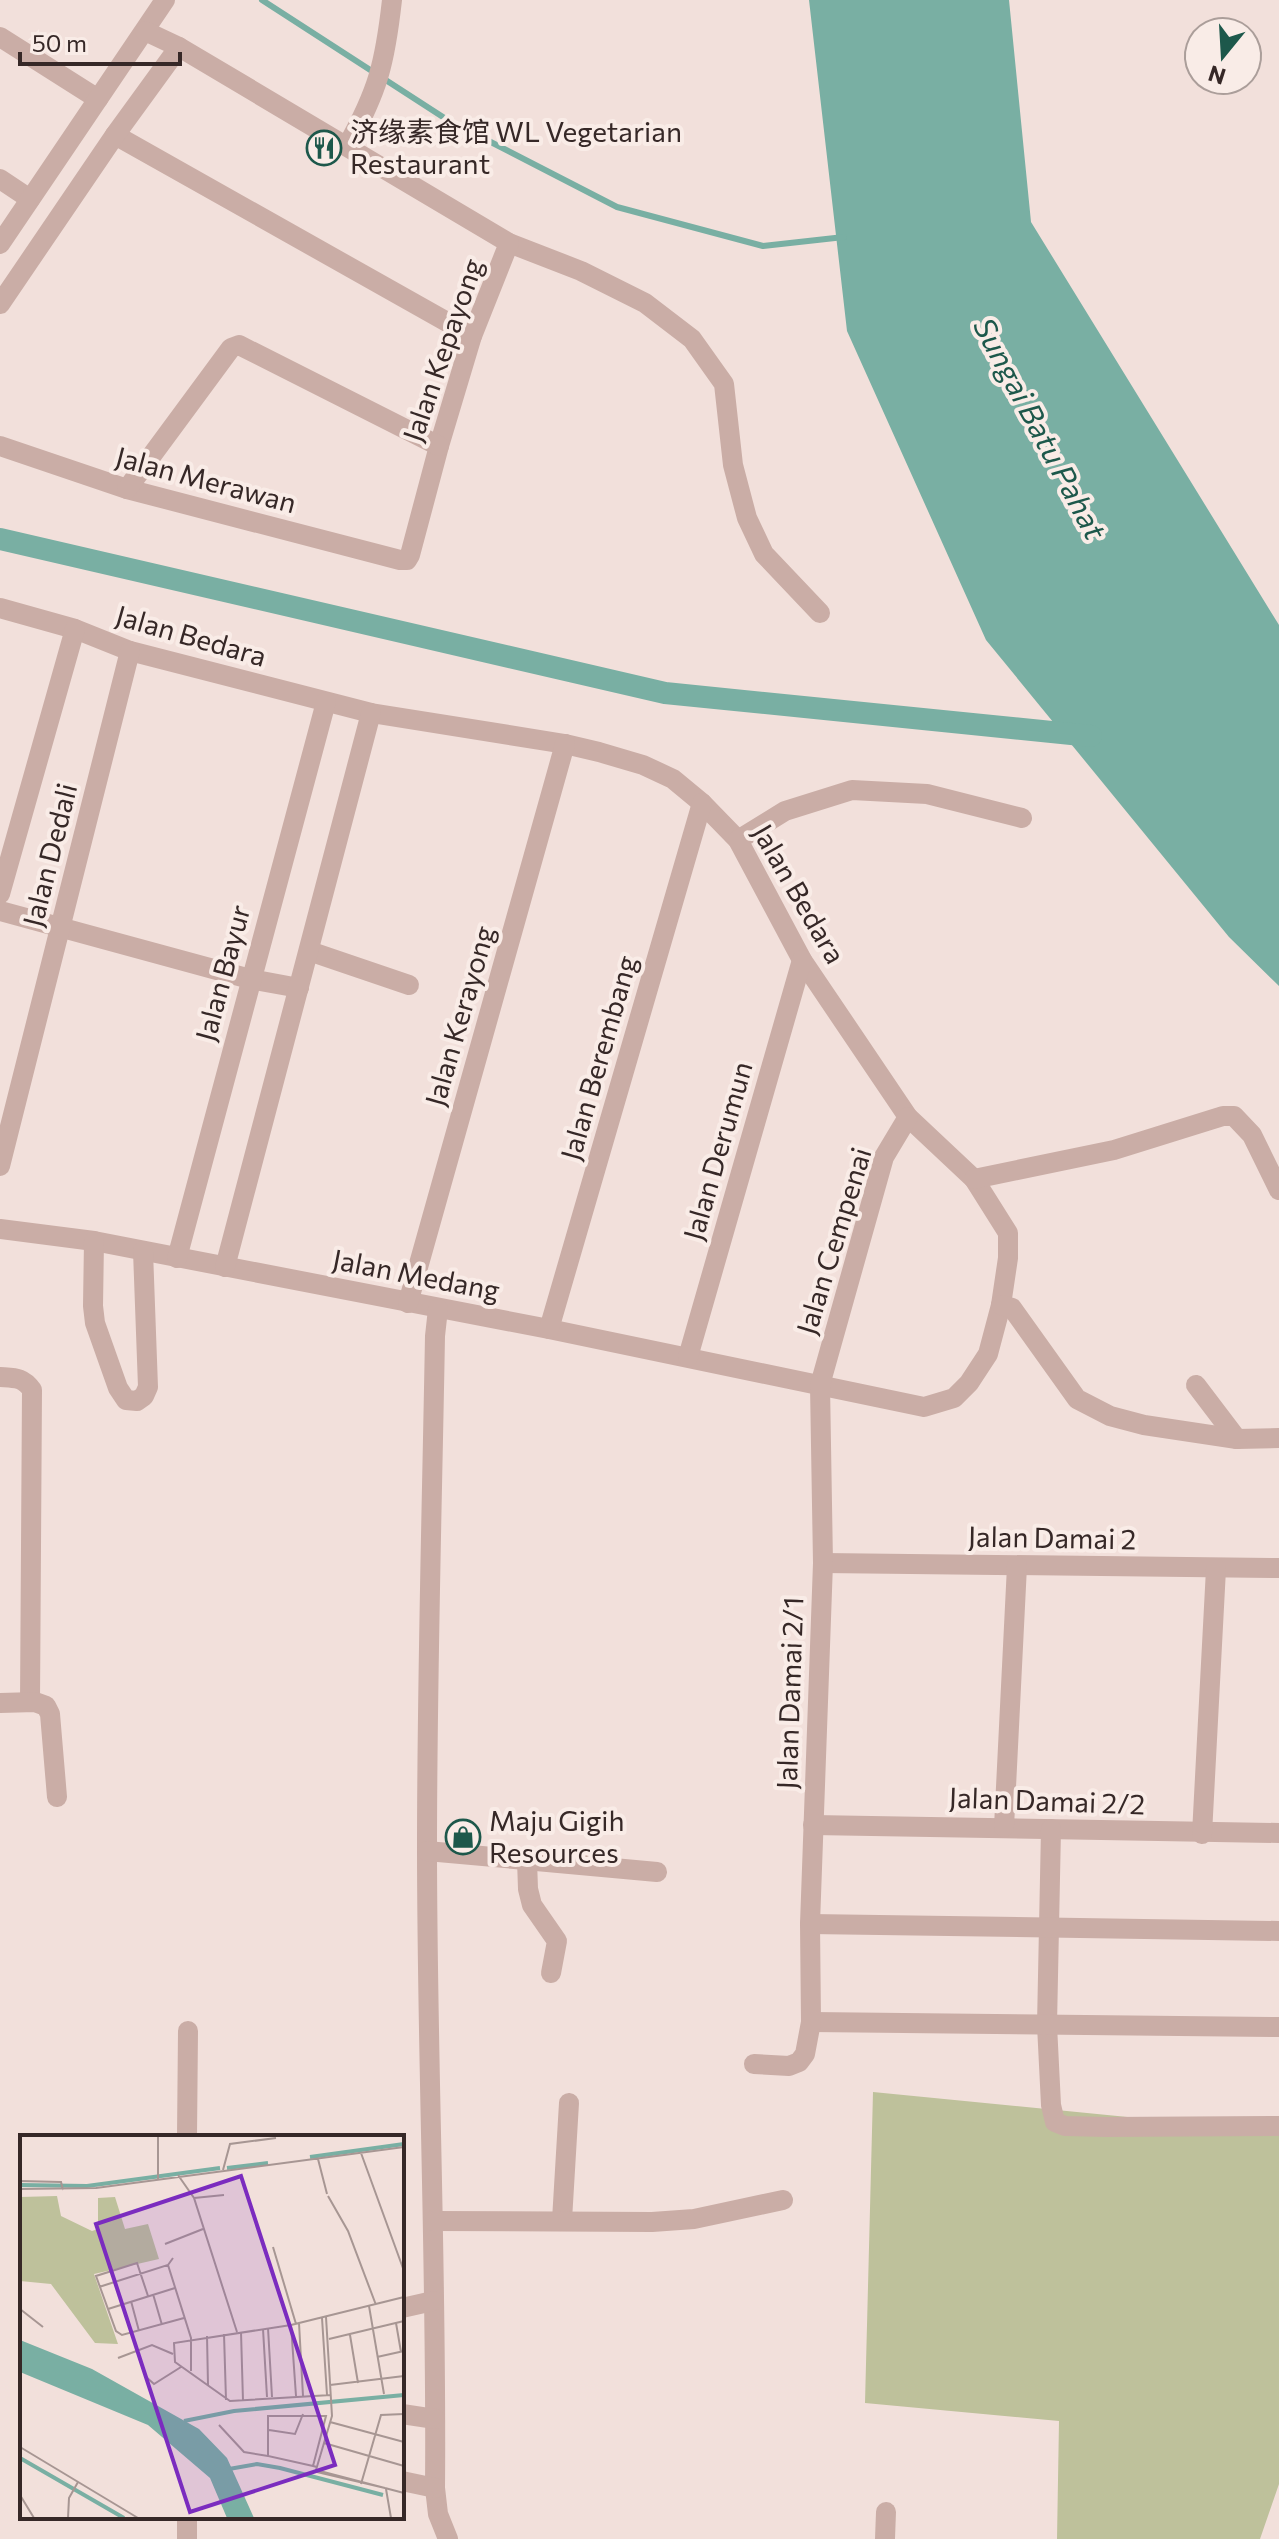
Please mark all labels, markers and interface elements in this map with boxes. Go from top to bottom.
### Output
scale bar [20,16,180,66]
north arrow [1183,16,1263,96]
text: 50 m [32,28,87,57]
text: N [1205,60,1229,91]
place label: 济缘素食馆 WL Vegetarian Restaurant [350,114,682,180]
restaurant icon: 济缘素食馆 WL Vegetarian Restaurant [305,129,343,167]
street label: Jalan Kepayong [395,254,489,446]
water label: Sungai Batu Pahat [967,310,1116,546]
street label: Jalan Merawan [112,439,300,519]
street label: Jalan Bedara [112,597,271,673]
street label: Jalan Dedali [15,780,83,930]
street label: Jalan Bedara [746,818,853,969]
street label: Jalan Bayur [188,901,257,1045]
street label: Jalan Kerayong [417,922,501,1110]
street label: Jalan Berembang [553,952,643,1164]
street label: Jalan Derumun [675,1057,759,1244]
street label: Jalan Cempenai [788,1143,878,1338]
street label: Jalan Medang [330,1241,503,1307]
street label: Jalan Damai 2 [968,1519,1136,1555]
street label: Jalan Damai 2/1 [769,1596,809,1790]
street label: Jalan Damai 2/2 [948,1780,1146,1820]
place label: Maju Gigih Resources [489,1803,624,1869]
shop icon: Maju Gigih Resources [444,1818,482,1856]
inset map [20,2135,404,2519]

